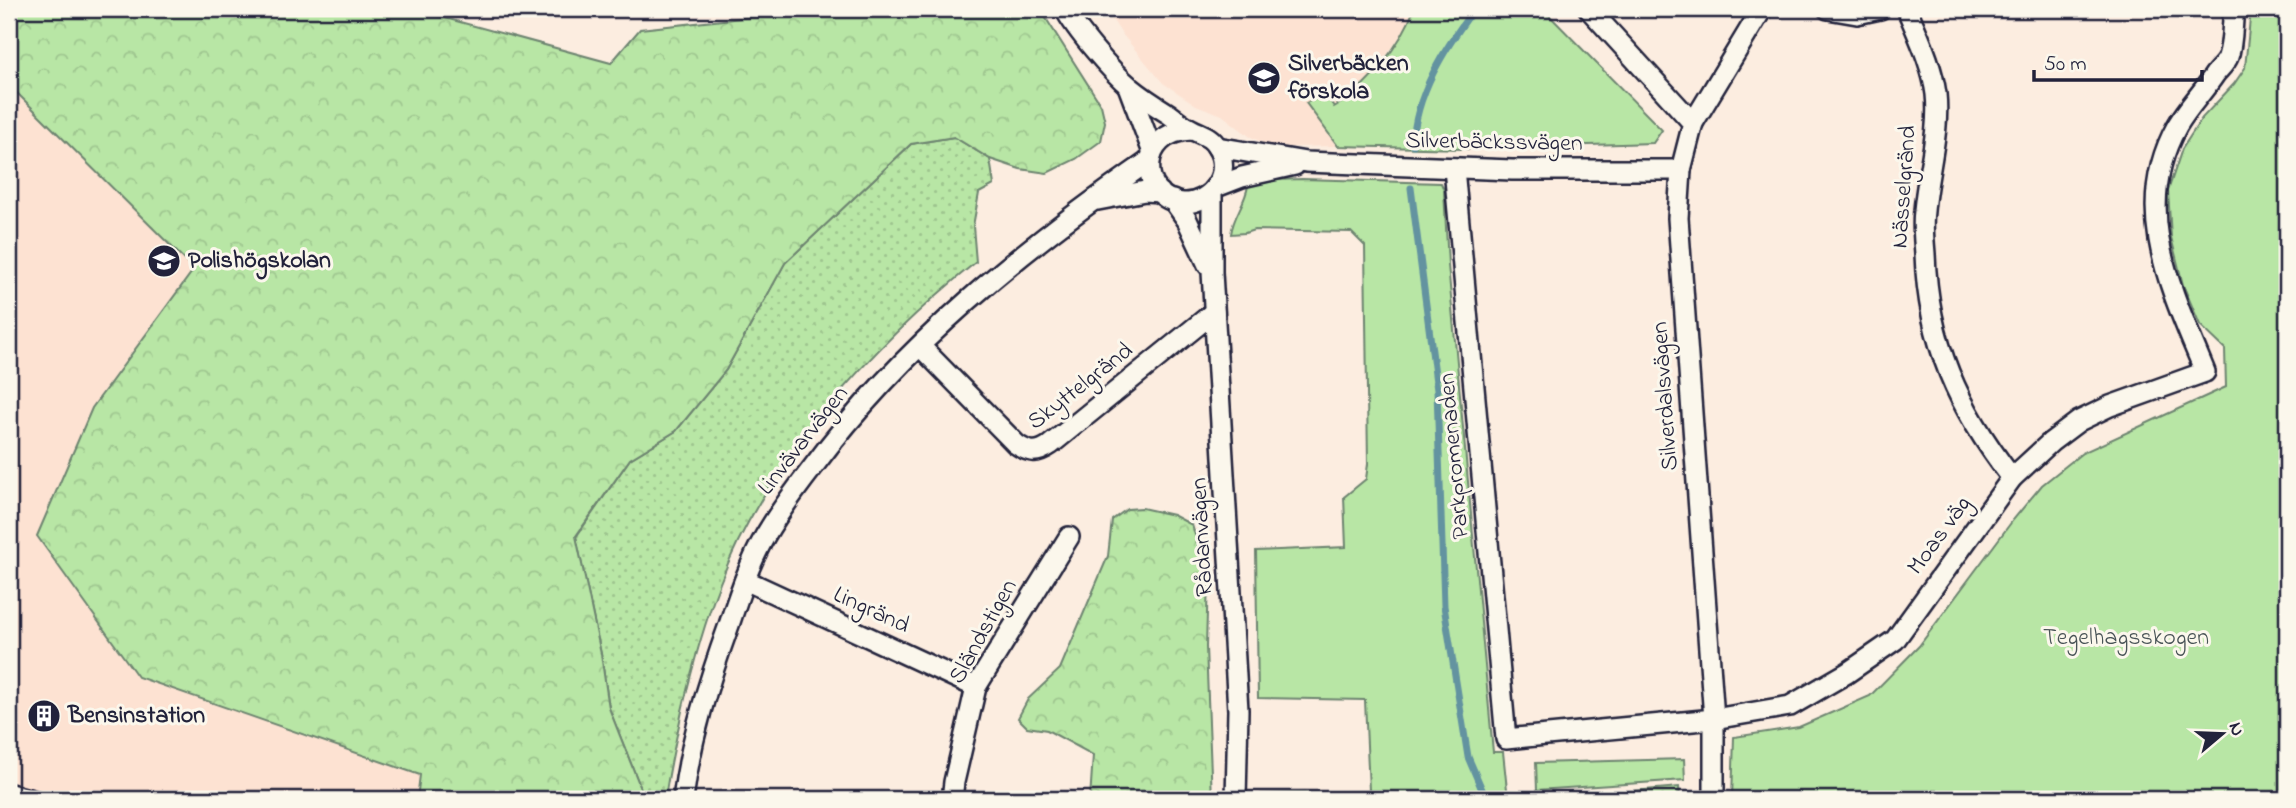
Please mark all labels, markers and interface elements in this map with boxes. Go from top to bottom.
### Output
scale bar [2034,38,2202,82]
place label: Silverbäcken förskola [1287,47,1409,110]
text: 50 m [2044,50,2087,80]
school or university icon: Silverbäcken förskola [1245,59,1283,97]
street label: Silverbäckssvägen [1405,124,1583,162]
street label: Nässelgränd [1883,124,1927,250]
school or university icon: Polishögskolan [145,242,183,280]
place label: Polishögskolan [188,244,331,280]
street label: Silverdalsvägen [1643,320,1689,472]
street label: Skyttelgränd [1021,334,1142,440]
street label: Parkpromenaden [1430,371,1480,541]
street label: Linvävarvägen [750,379,858,503]
street label: Rådanvägen [1182,477,1224,597]
street label: Moas väg [1899,489,1981,583]
street label: Sländstigen [941,573,1027,691]
street label: Lingränd [827,578,915,644]
park label: Tegelhagsskogen [2043,621,2209,656]
building icon: Bensinstation [25,697,63,735]
place label: Bensinstation [67,699,205,734]
north arrow [2188,700,2258,770]
text: N [2221,719,2251,740]

